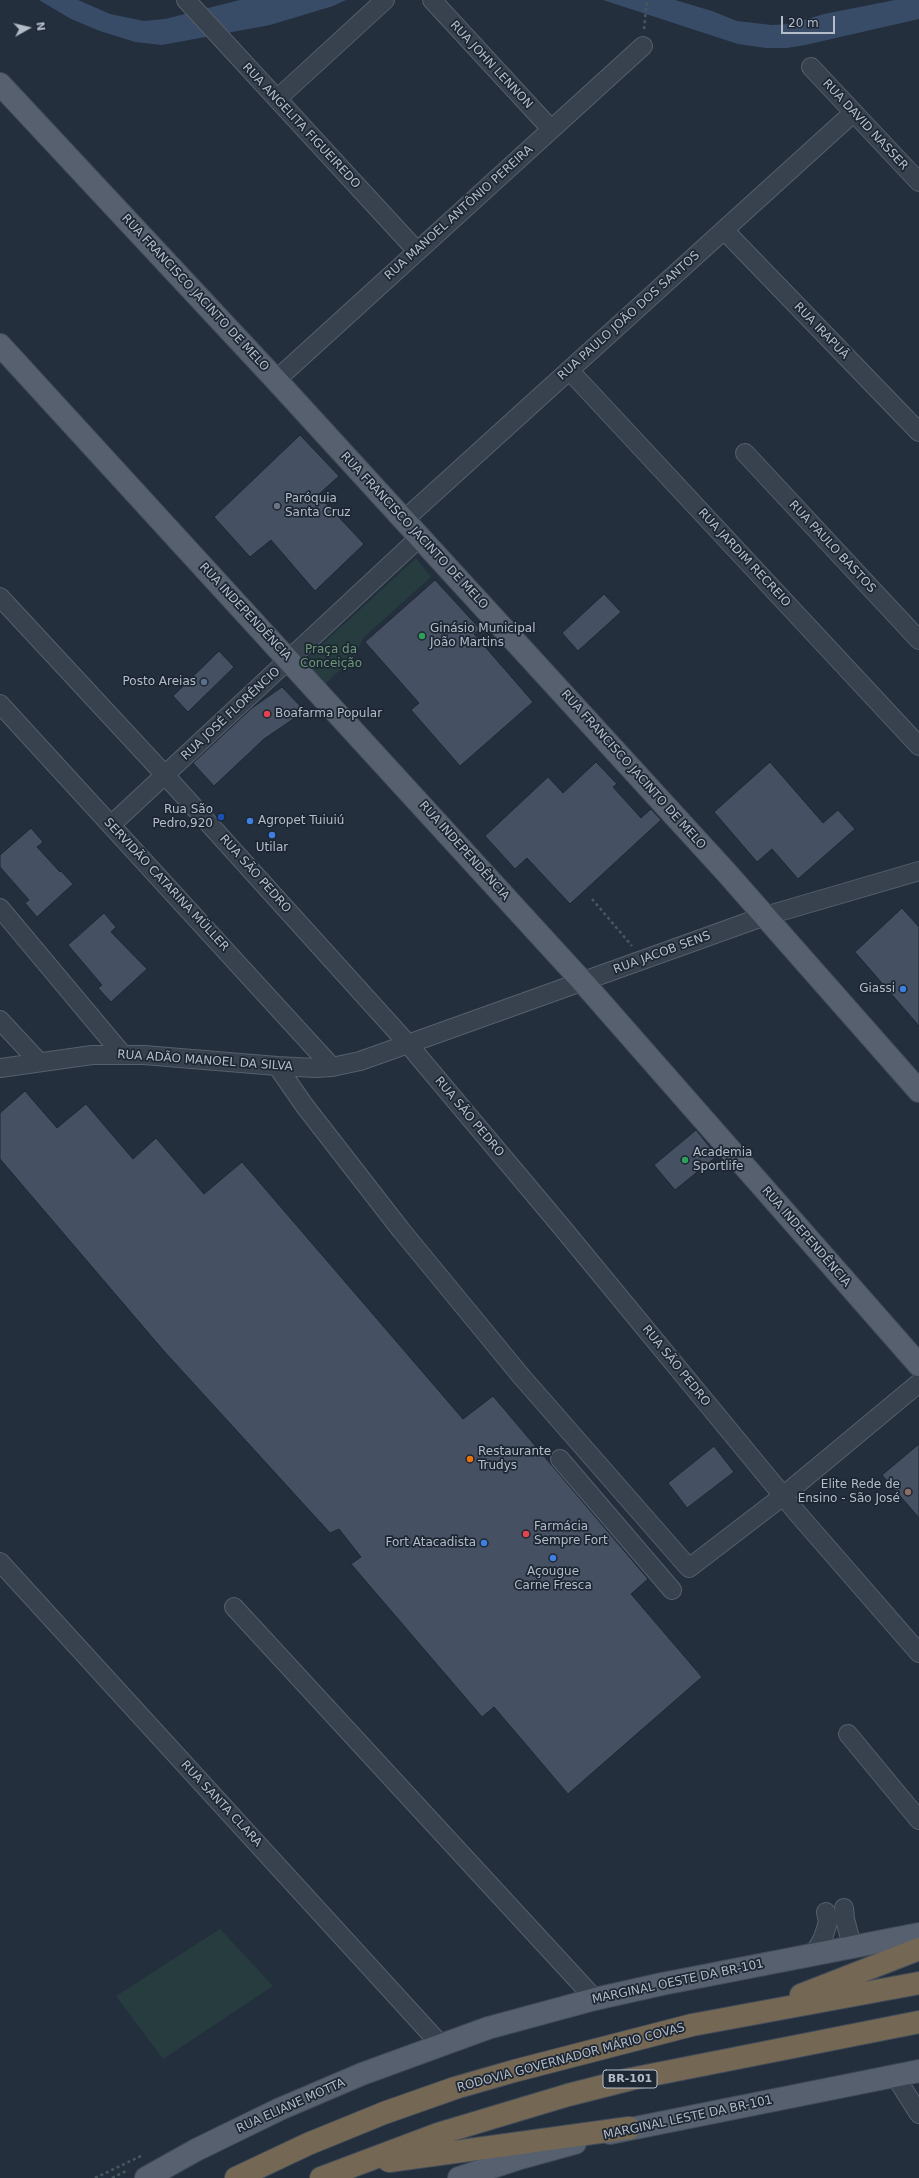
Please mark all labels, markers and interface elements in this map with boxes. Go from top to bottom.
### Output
north arrow [8,8,48,48]
scale bar [783,8,837,34]
text: 20 m [788,16,819,30]
street label: RUA JOHN LENNON [447,18,535,112]
text: N [33,21,47,32]
street label: RUA ANGELITA FIGUEIREDO [239,60,363,192]
street label: RUA DAVID NASSER [819,77,911,173]
street label: RUA MANOEL ANTÔNIO PEREIRA [382,143,536,283]
street label: RUA FRANCISCO JACINTO DE MELO [118,212,272,374]
street label: RUA PAULO JOÃO DOS SANTOS [555,249,703,383]
street label: RUA IRAPUÃ [790,300,852,362]
street label: RUA FRANCISCO JACINTO DE MELO [337,450,491,612]
place label: Paróquia Santa Cruz [285,492,351,520]
street label: RUA PAULO BASTOS [786,498,878,596]
marker: Paróquia Santa Cruz [272,501,282,511]
street label: RUA JARDIM RECREIO [695,506,793,610]
street label: RUA INDEPENDÊNCIA [196,560,294,664]
place label: Ginásio Municipal João Martins [430,622,535,650]
marker: Ginásio Municipal João Martins [417,631,427,641]
park label: Praça da Conceição [300,643,362,671]
street label: RUA JOSÉ FLORÊNCIO [179,664,283,764]
place label: Posto Areias [123,675,196,689]
marker: Posto Areias [199,677,209,687]
street label: RUA FRANCISCO JACINTO DE MELO [558,687,708,853]
place label: Boafarma Popular [275,707,382,721]
marker: Boafarma Popular [262,709,272,719]
street label: RUA INDEPENDÊNCIA [416,799,512,903]
place label: Rua São Pedro,920 [152,803,213,831]
marker: Rua São Pedro,920 [216,812,226,822]
place label: Agropet Tuiuiú [258,814,344,828]
street label: SERVIDÃO CATARINA MÜLLER [101,816,231,954]
marker: Agropet Tuiuiú [245,816,255,826]
marker: Utilar [267,830,277,840]
street label: RUA SÃO PEDRO [216,832,294,916]
place label: Utilar [256,841,288,855]
street label: RUA JACOB SENS [612,929,712,977]
place label: Giassi [859,982,895,996]
marker: Giassi [898,984,908,994]
street label: RUA ADÃO MANOEL DA SILVA [117,1048,293,1074]
street label: RUA SÃO PEDRO [431,1074,507,1160]
place label: Academia Sportlife [693,1146,752,1174]
marker: Academia Sportlife [680,1155,690,1165]
street label: RUA INDEPENDÊNCIA [759,1184,853,1290]
street label: RUA SÃO PEDRO [639,1323,713,1409]
place label: Restaurante Trudys [478,1445,551,1473]
marker: Restaurante Trudys [465,1454,475,1464]
place label: Elite Rede de Ensino - São José [798,1478,900,1506]
marker: Elite Rede de Ensino - São José [903,1487,913,1497]
place label: Farmácia Sempre Fort [534,1520,608,1548]
marker: Farmácia Sempre Fort [521,1529,531,1539]
place label: Fort Atacadista [385,1536,476,1550]
marker: Fort Atacadista [479,1538,489,1548]
marker: Açougue Carne Fresca [548,1553,558,1563]
place label: Açougue Carne Fresca [514,1565,592,1593]
street label: RUA SANTA CLARA [177,1758,265,1850]
street label: MARGINAL OESTE DA BR-101 [591,1957,765,2007]
street label: RODOVIA GOVERNADOR MÁRIO COVAS [455,2021,687,2095]
road number: BR-101 [603,2070,657,2088]
street label: RUA ELIANE MOTTA [235,2076,347,2136]
street label: MARGINAL LESTE DA BR-101 [602,2093,774,2143]

